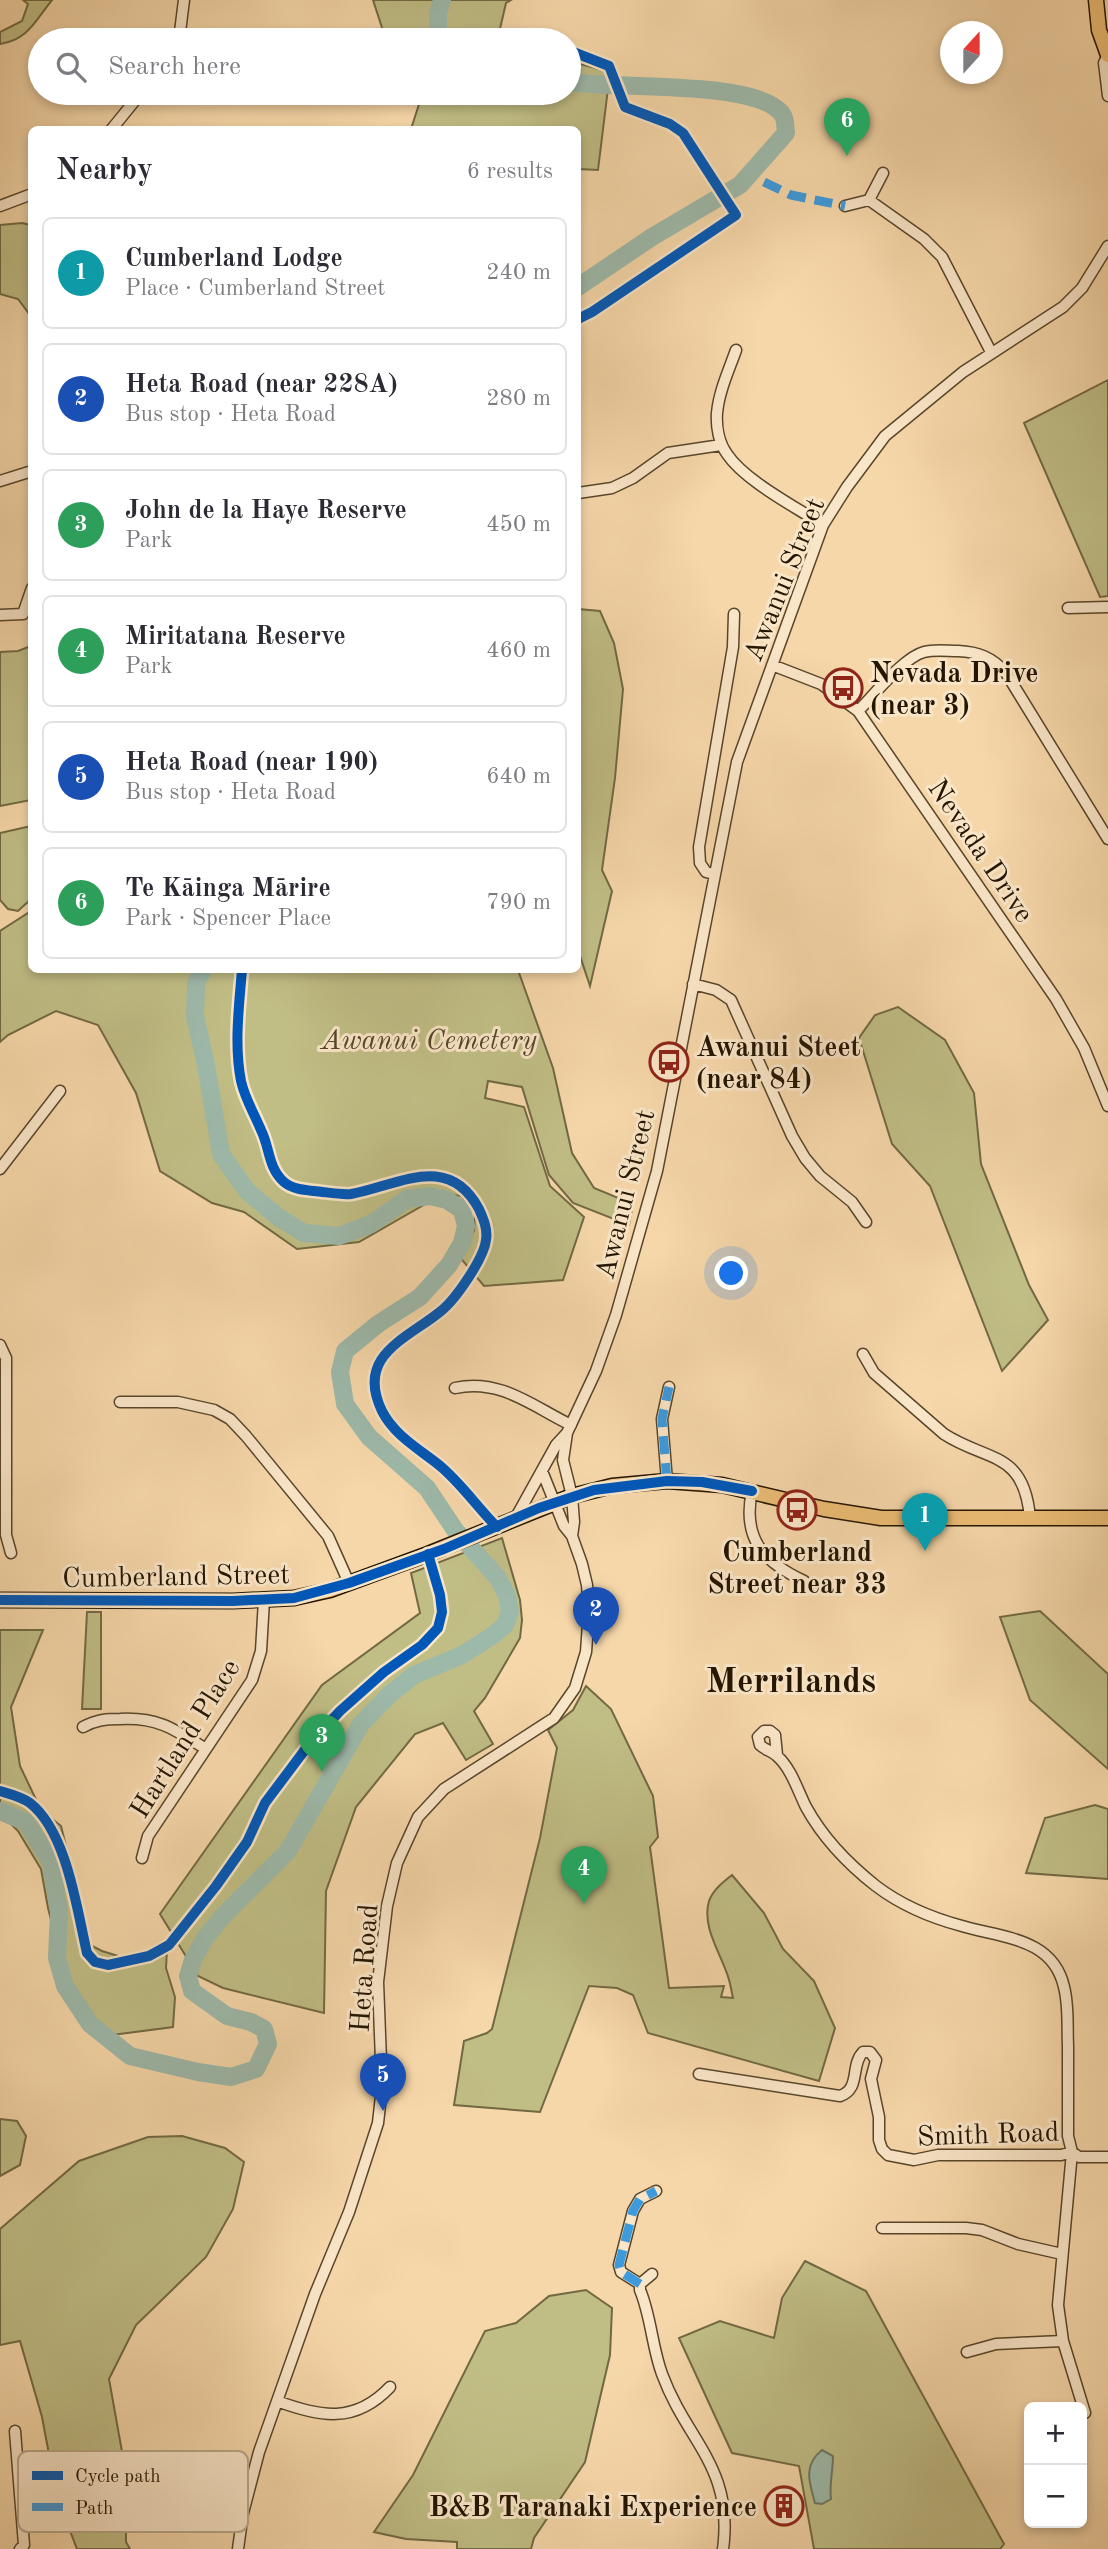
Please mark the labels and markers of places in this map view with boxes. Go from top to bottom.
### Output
pin: 6 [824,98,870,156]
place label: Nevada Drive (near 3) [870,661,1039,721]
bus stop icon: Nevada Drive (near 3) [822,667,864,709]
place label: Awanui Steet (near 84) [696,1035,861,1095]
bus stop icon: Awanui Steet (near 84) [648,1041,690,1083]
bus stop icon: Cumberland Street near 33 [776,1489,818,1531]
pin: 1 [902,1493,948,1551]
place label: Cumberland Street near 33 [707,1540,887,1600]
pin: 2 [573,1587,619,1645]
pin: 3 [299,1714,345,1772]
pin: 4 [561,1846,607,1904]
pin: 5 [360,2053,406,2111]
building icon: B&B Taranaki Experience [763,2485,805,2527]
place label: B&B Taranaki Experience [429,2495,757,2523]

